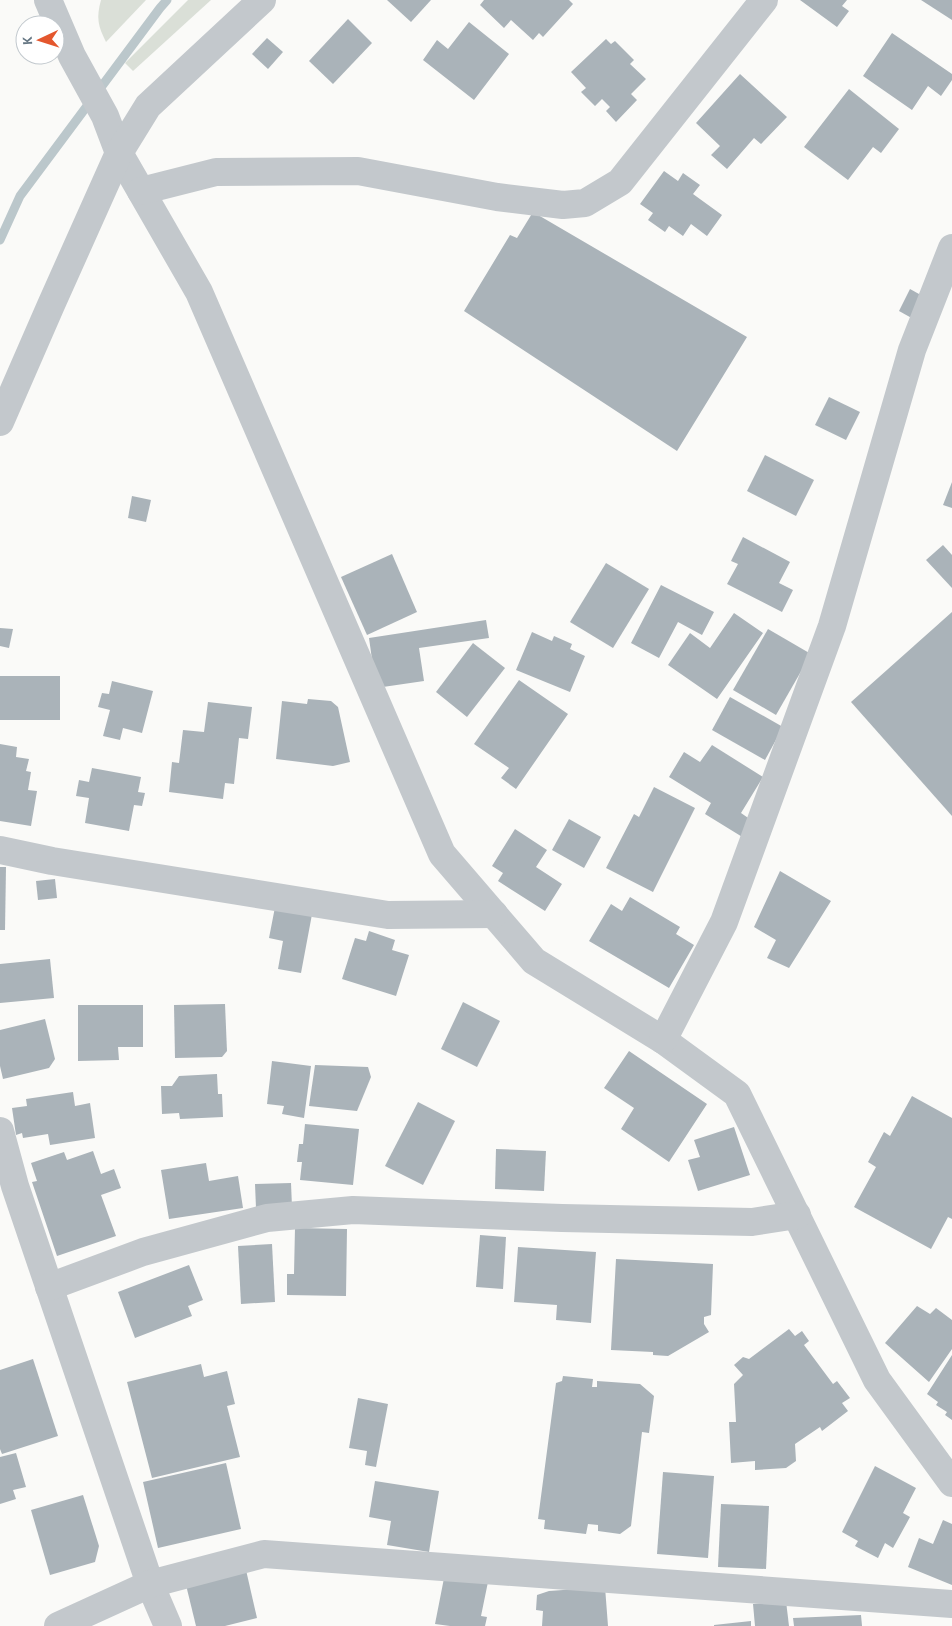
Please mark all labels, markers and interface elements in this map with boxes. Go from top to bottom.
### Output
north arrow [15,15,65,65]
text: K [21,35,35,45]

